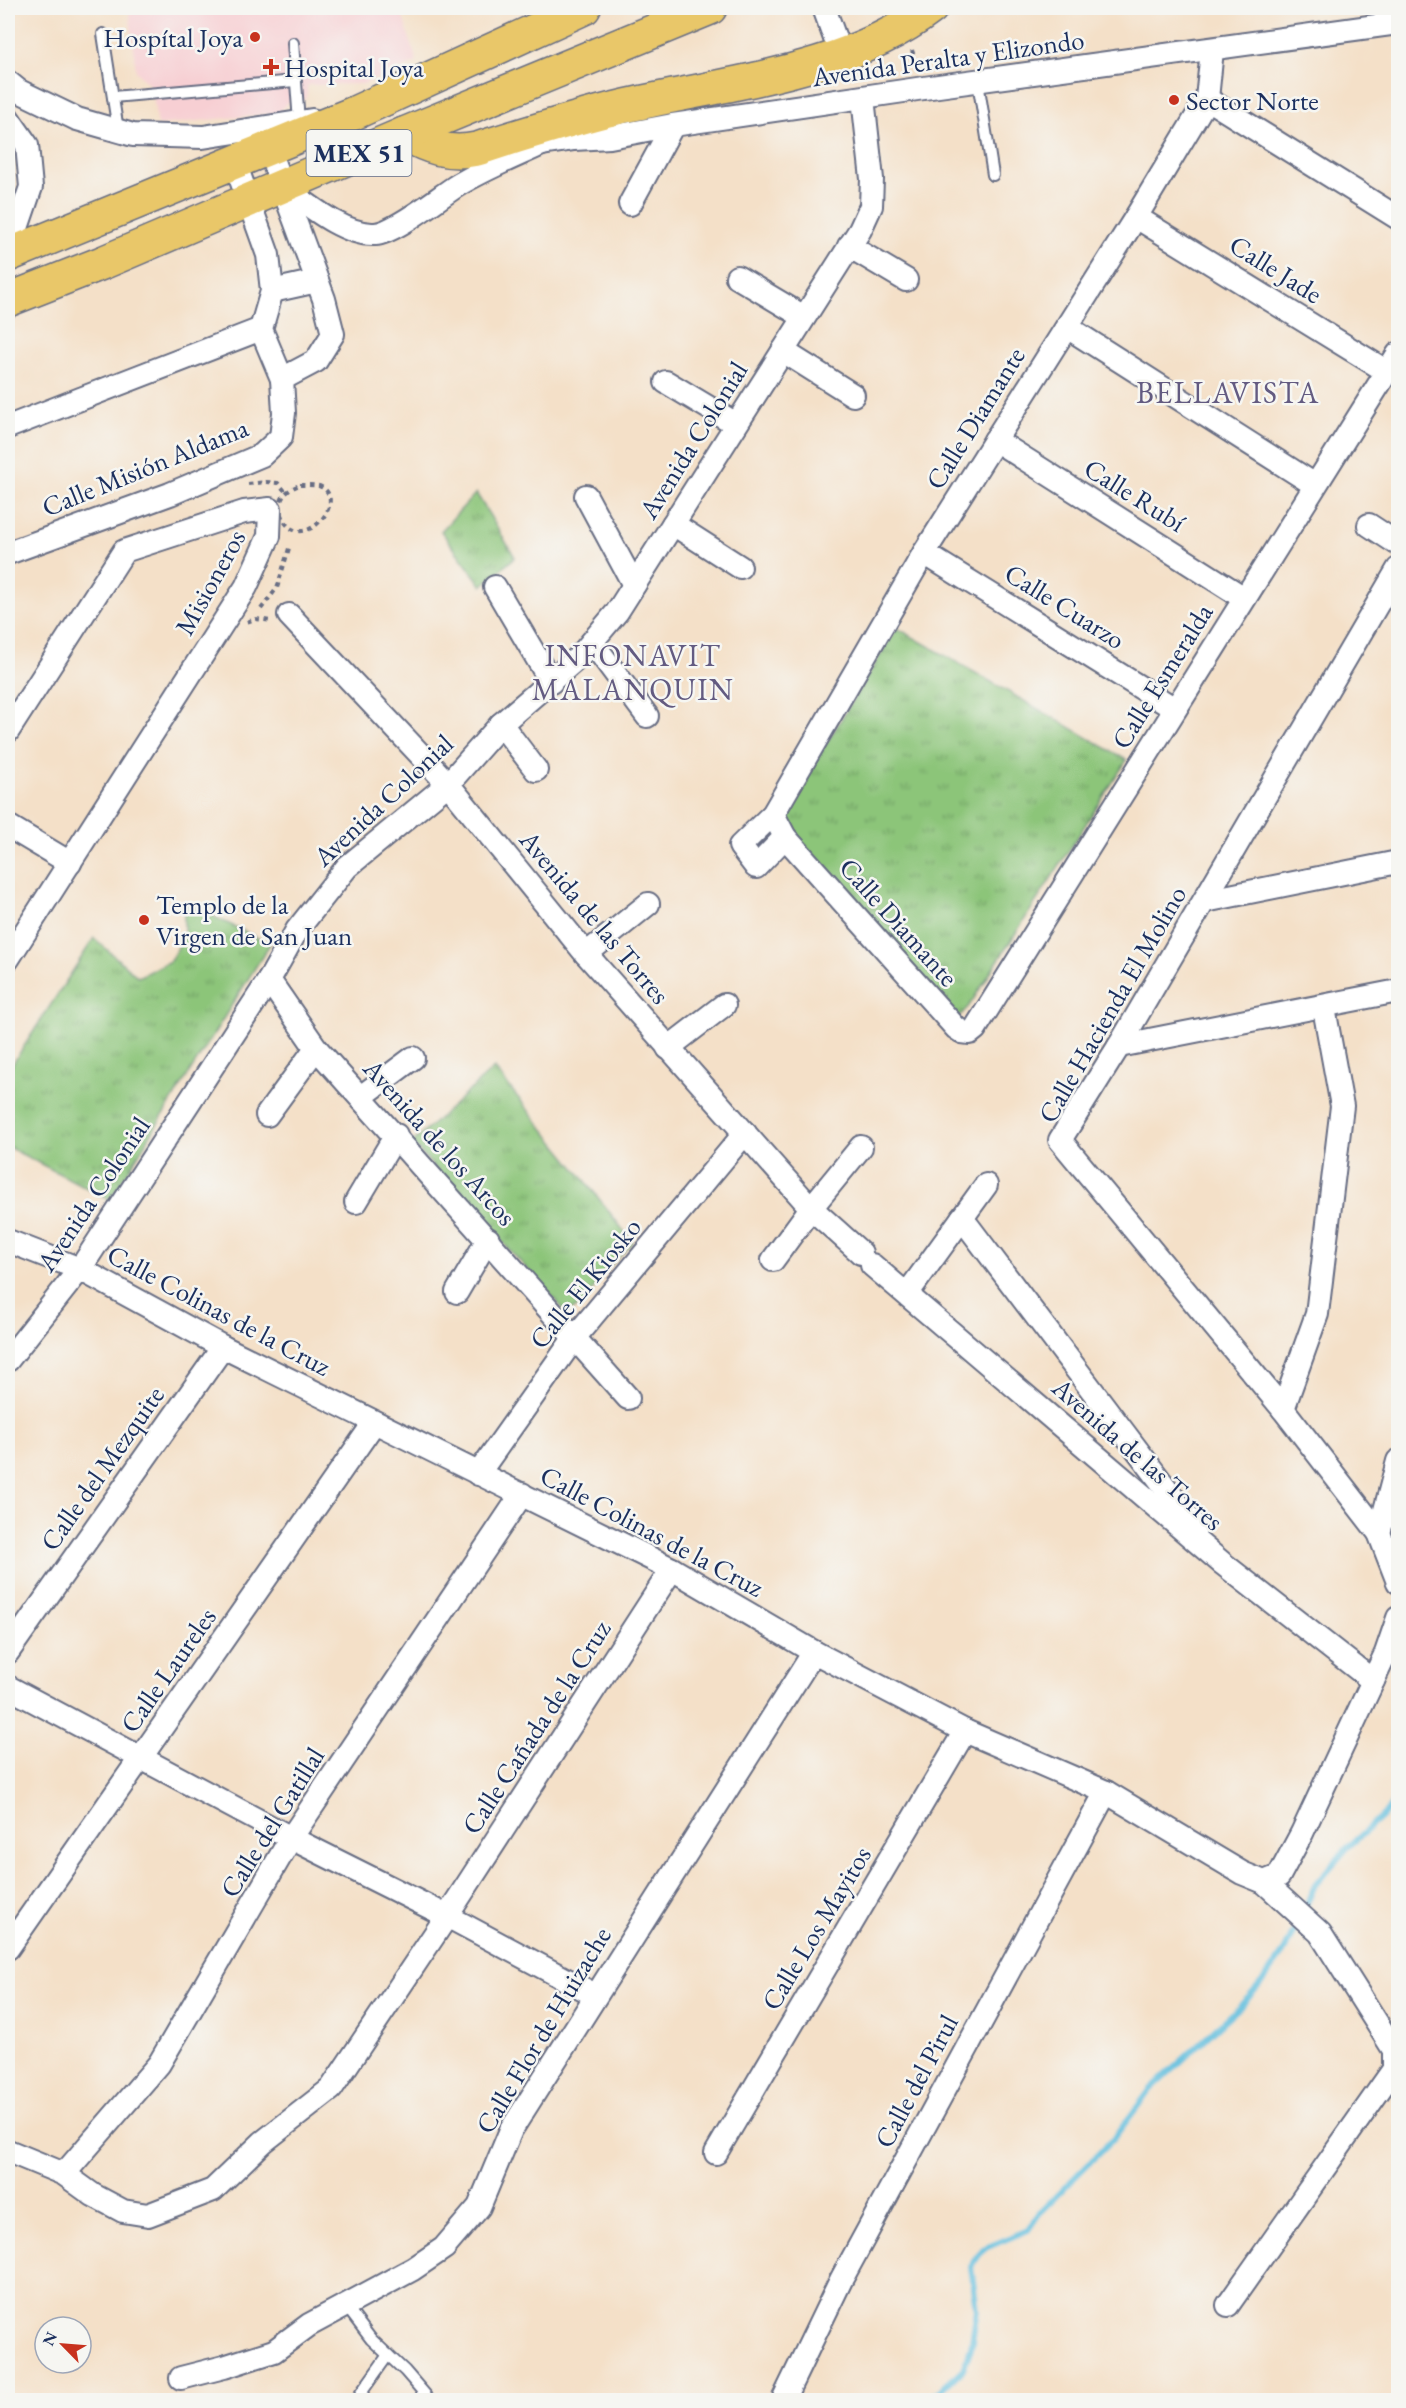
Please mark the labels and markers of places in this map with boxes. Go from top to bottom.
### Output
place label: Hospítal Joya [103,20,243,55]
marker: Hospítal Joya [248,30,262,44]
place label: Hospital Joya [284,50,424,85]
marker: Hospital Joya [262,58,280,76]
place label: Sector Norte [1186,83,1319,118]
marker: Sector Norte [1167,93,1181,107]
place label: Templo de la Virgen de San Juan [156,887,352,953]
marker: Templo de la Virgen de San Juan [137,913,151,927]

